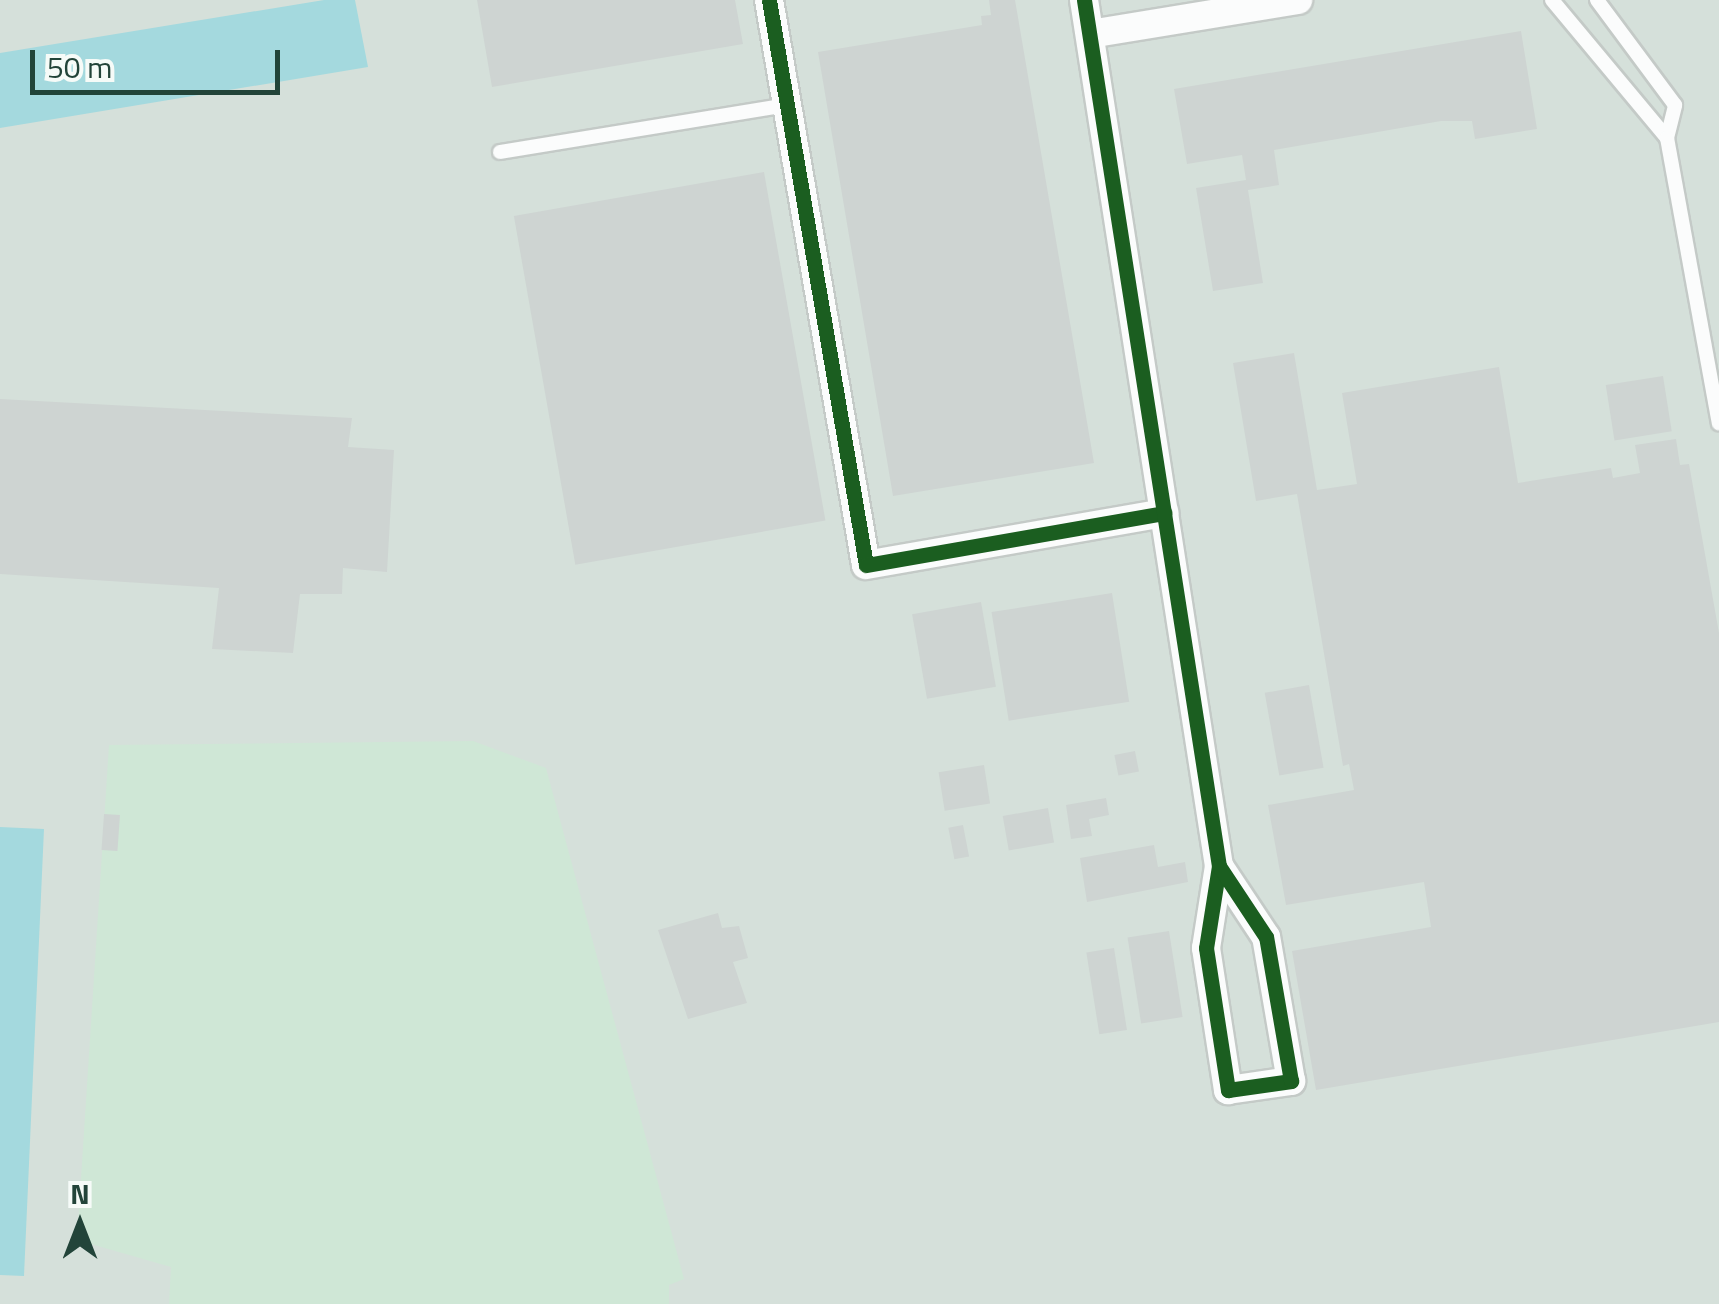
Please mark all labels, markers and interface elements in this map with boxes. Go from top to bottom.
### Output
scale bar [35,30,285,92]
text: 50 m [47,44,112,90]
text: N [70,1172,90,1215]
north arrow [30,1174,130,1274]

